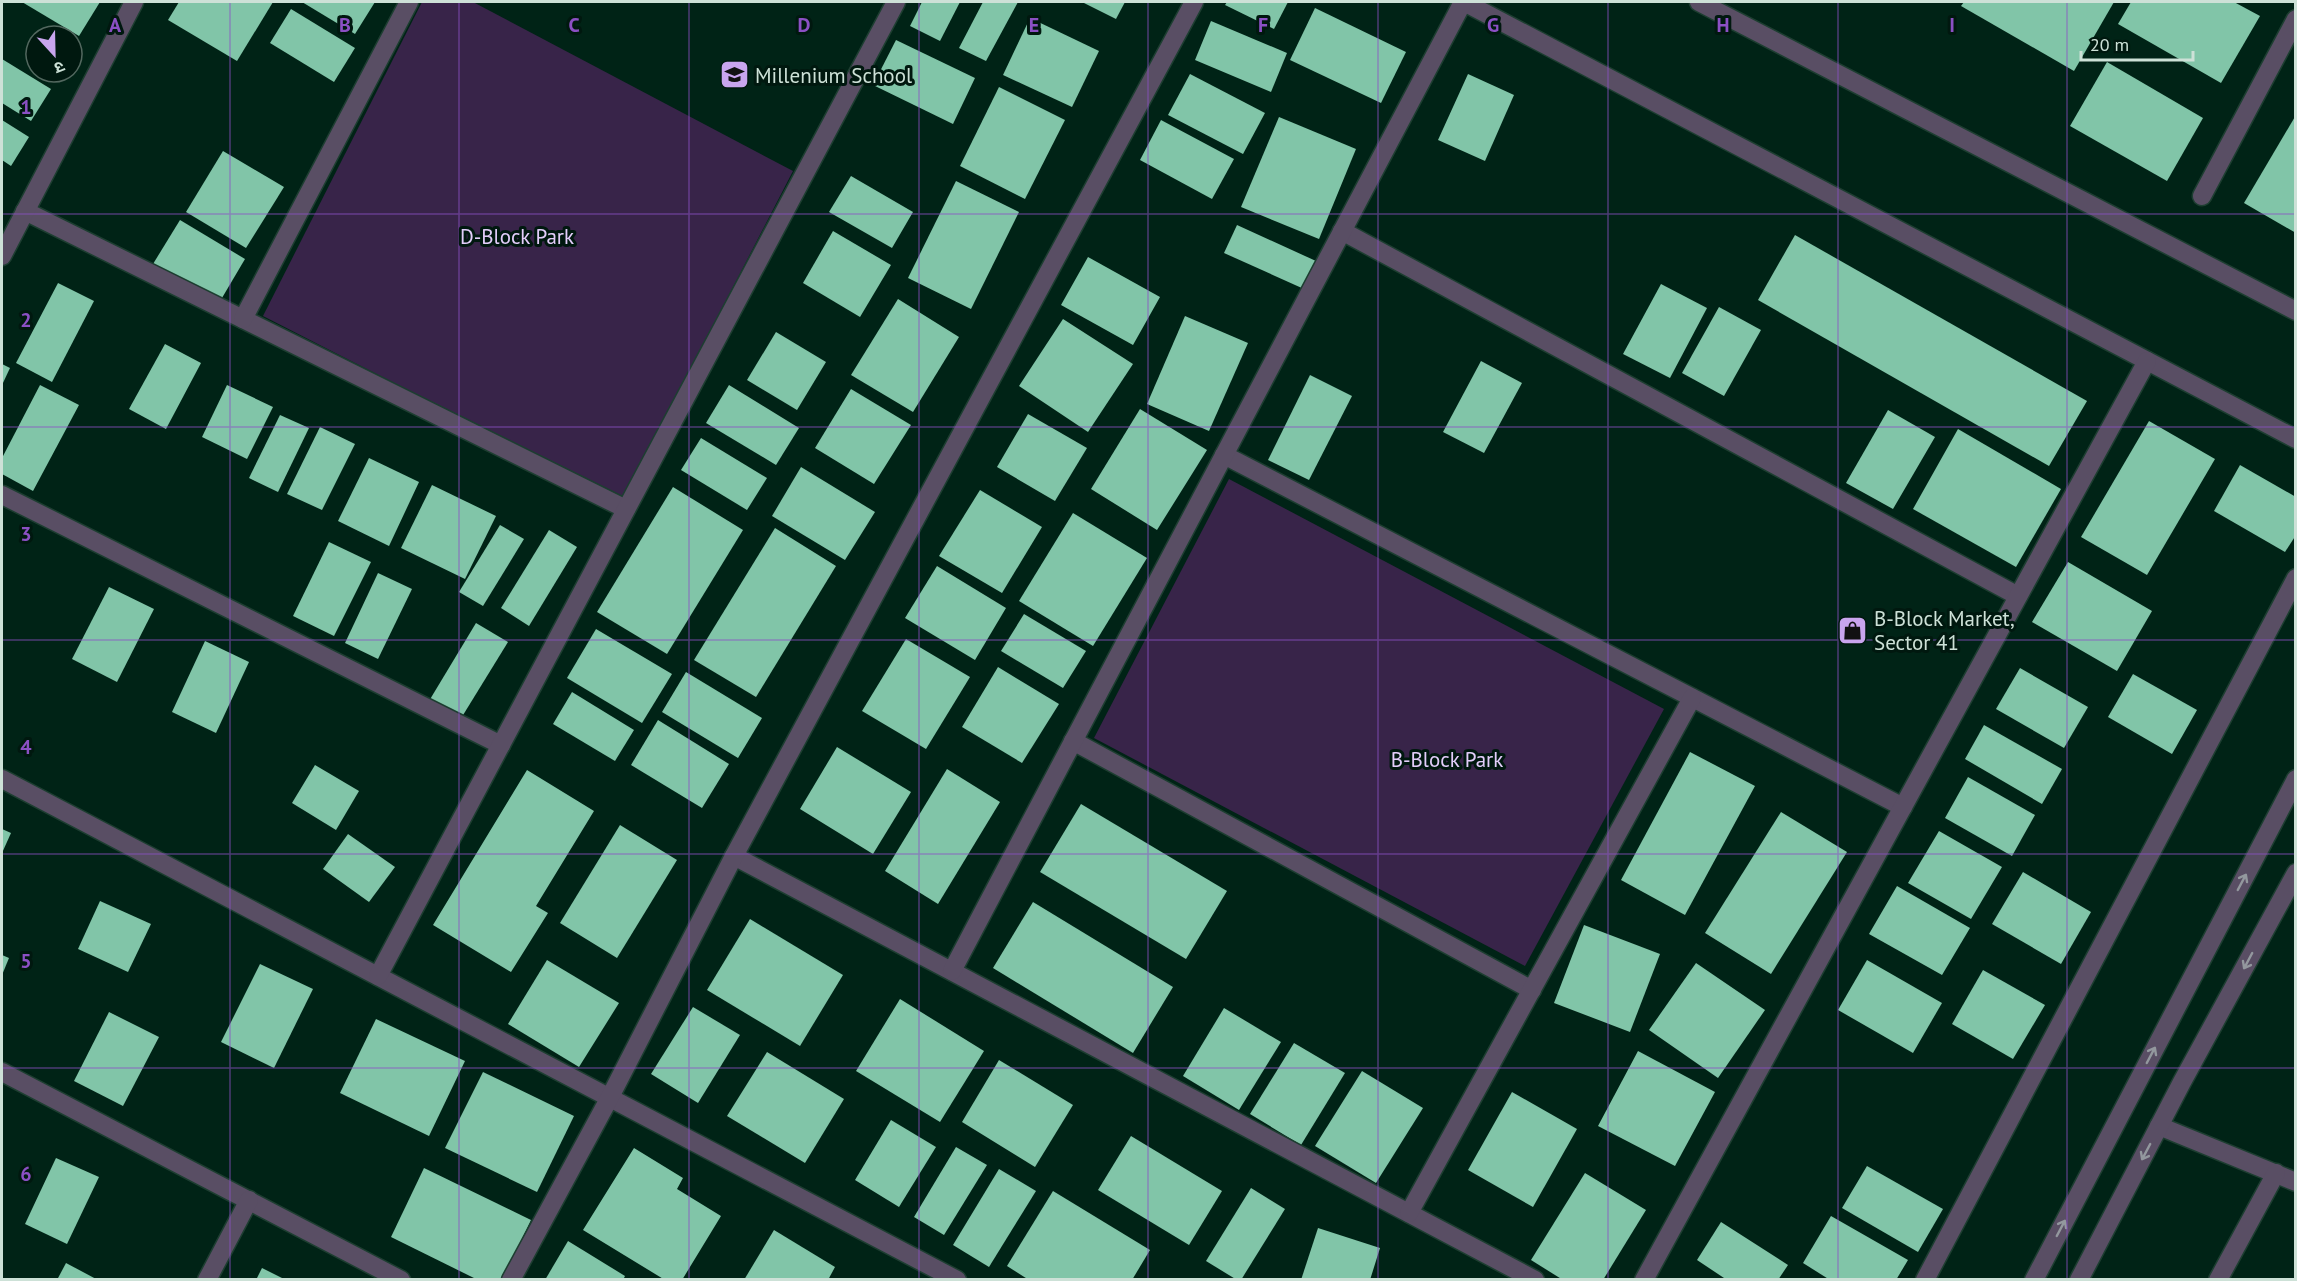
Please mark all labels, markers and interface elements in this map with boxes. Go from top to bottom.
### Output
text: A [109,12,122,38]
text: B [339,12,351,38]
text: C [568,12,580,38]
text: D [798,12,811,38]
text: E [1029,12,1039,38]
text: F [1258,12,1268,38]
text: G [1487,12,1499,38]
text: H [1716,12,1730,38]
text: I [1949,12,1955,38]
north arrow [24,24,84,84]
scale bar [2081,24,2194,62]
text: 20 m [2090,33,2129,56]
text: उ [51,57,68,79]
school or university icon: Millenium School [718,59,750,91]
place label: Millenium School [755,62,912,89]
text: 1 [20,94,32,120]
park label: D-Block Park [460,223,574,250]
text: 2 [20,307,32,333]
text: 3 [20,521,32,547]
place label: B-Block Market, Sector 41 [1874,605,2015,656]
shop icon: B-Block Market, Sector 41 [1837,614,1869,646]
text: 4 [20,734,32,760]
park label: B-Block Park [1391,746,1503,773]
one-way arrow [2236,874,2248,891]
text: 5 [20,948,32,974]
one-way arrow [2242,952,2254,969]
one-way arrow [2146,1046,2158,1064]
one-way arrow [2140,1142,2151,1160]
text: 6 [20,1161,32,1187]
one-way arrow [2056,1219,2067,1237]

